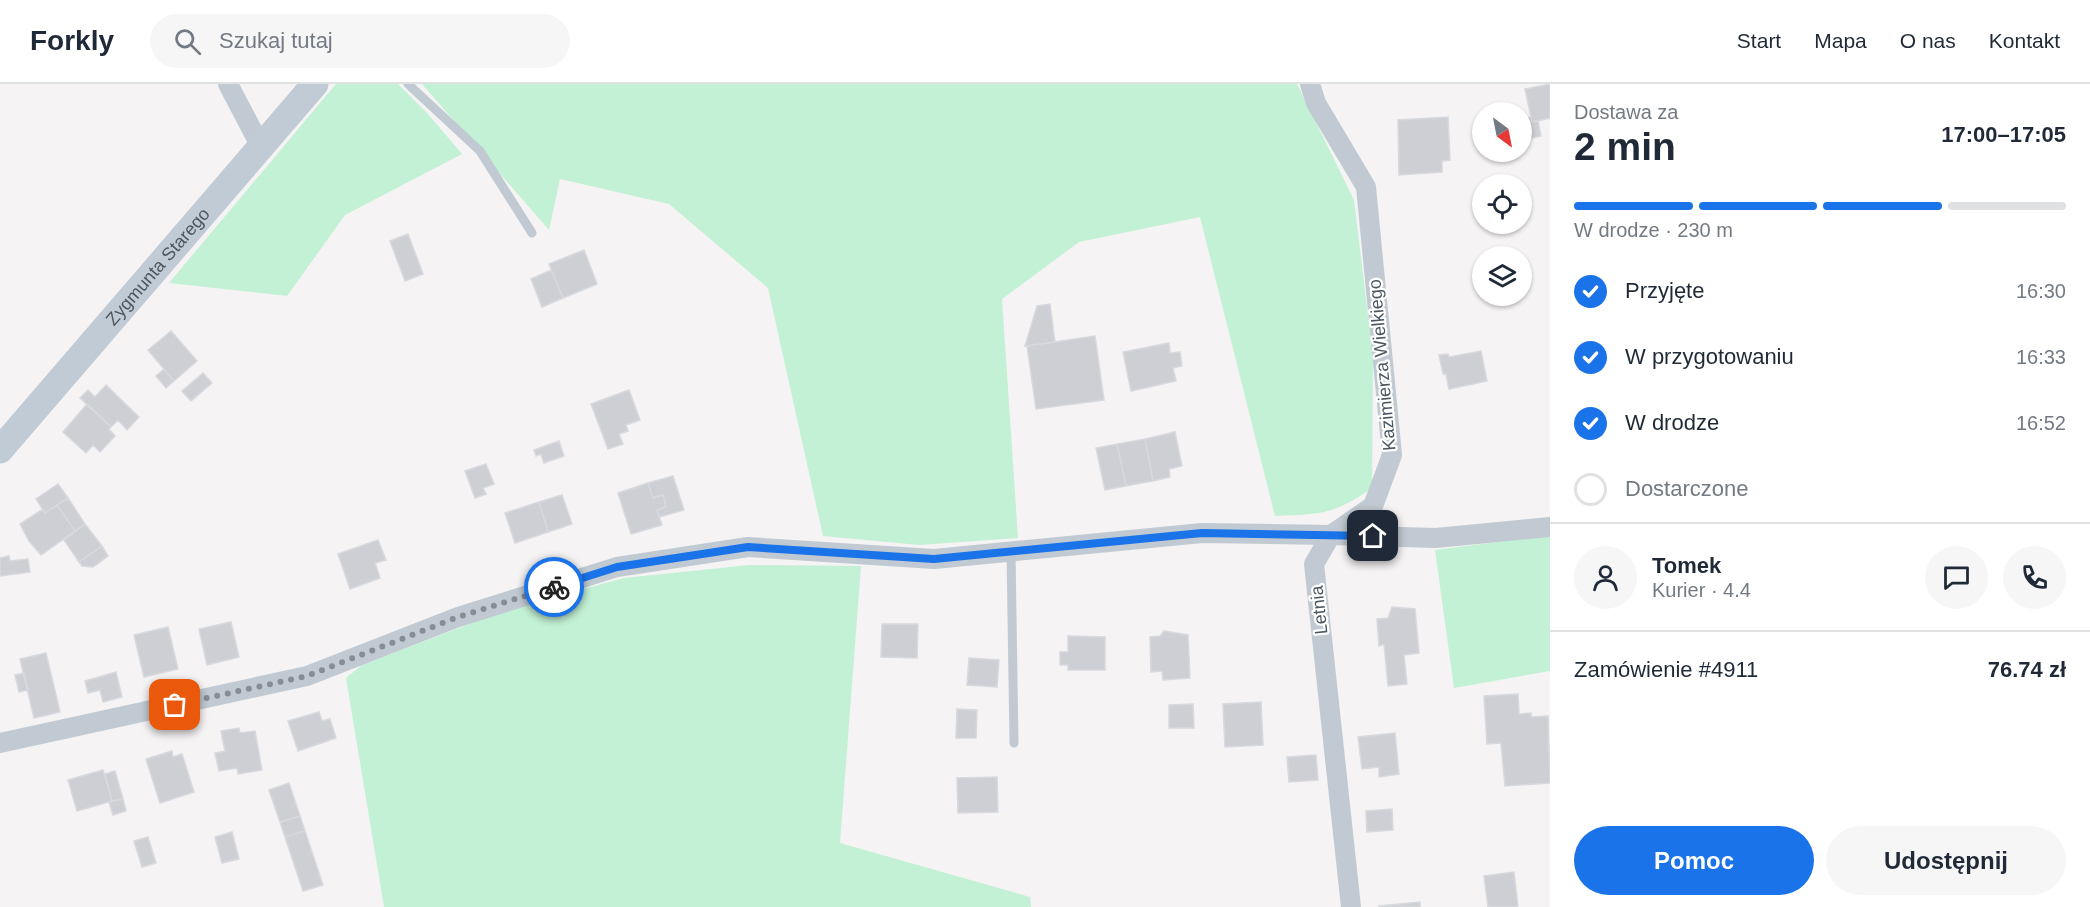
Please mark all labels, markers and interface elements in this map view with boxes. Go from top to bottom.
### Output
search box [150,14,570,68]
text: Forkly [30,25,114,56]
icon: search [171,25,204,58]
text: Szukaj tutaj [219,28,333,53]
text: Start [1737,29,1781,52]
text: Mapa [1814,29,1867,52]
text: O nas [1900,29,1956,52]
text: Kontakt [1989,29,2060,52]
text: Dostawa za [1574,101,1679,123]
north arrow [1472,102,1532,162]
map controls [1472,102,1532,306]
text: 17:00–17:05 [1941,122,2066,147]
text: 2 min [1574,125,1676,168]
button: locate [1472,174,1532,234]
street label: Zygmunta Starego [102,204,214,329]
text: W drodze · 230 m [1574,219,1733,241]
button: layers [1472,246,1532,306]
icon: check [1574,275,1607,308]
street label: Kazimierza Wielkiego [1365,278,1399,452]
text: Przyjęte [1625,278,1704,303]
text: 16:30 [2016,280,2066,302]
icon: check [1574,341,1607,374]
text: W przygotowaniu [1625,344,1794,369]
text: 16:33 [2016,346,2066,368]
icon: check [1574,407,1607,440]
text: W drodze [1625,410,1719,435]
text: 16:52 [2016,412,2066,434]
text: Dostarczone [1625,476,1749,501]
pin [1347,510,1398,561]
icon: home [1356,519,1389,552]
button: person [1574,546,1637,609]
button: chat [1925,546,1988,609]
button: phone [2003,546,2066,609]
text: Tomek [1652,553,1721,578]
courier [524,557,584,617]
icon: bike [538,571,571,604]
text: Kurier · 4.4 [1652,579,1751,601]
street label: Letnia [1306,584,1332,635]
text: Zamówienie #4911 [1574,657,1758,682]
text: 76.74 zł [1988,657,2066,682]
pin [149,679,200,730]
icon: bag [158,688,191,721]
button: Pomoc [1574,826,1814,895]
button: Udostępnij [1826,826,2066,895]

